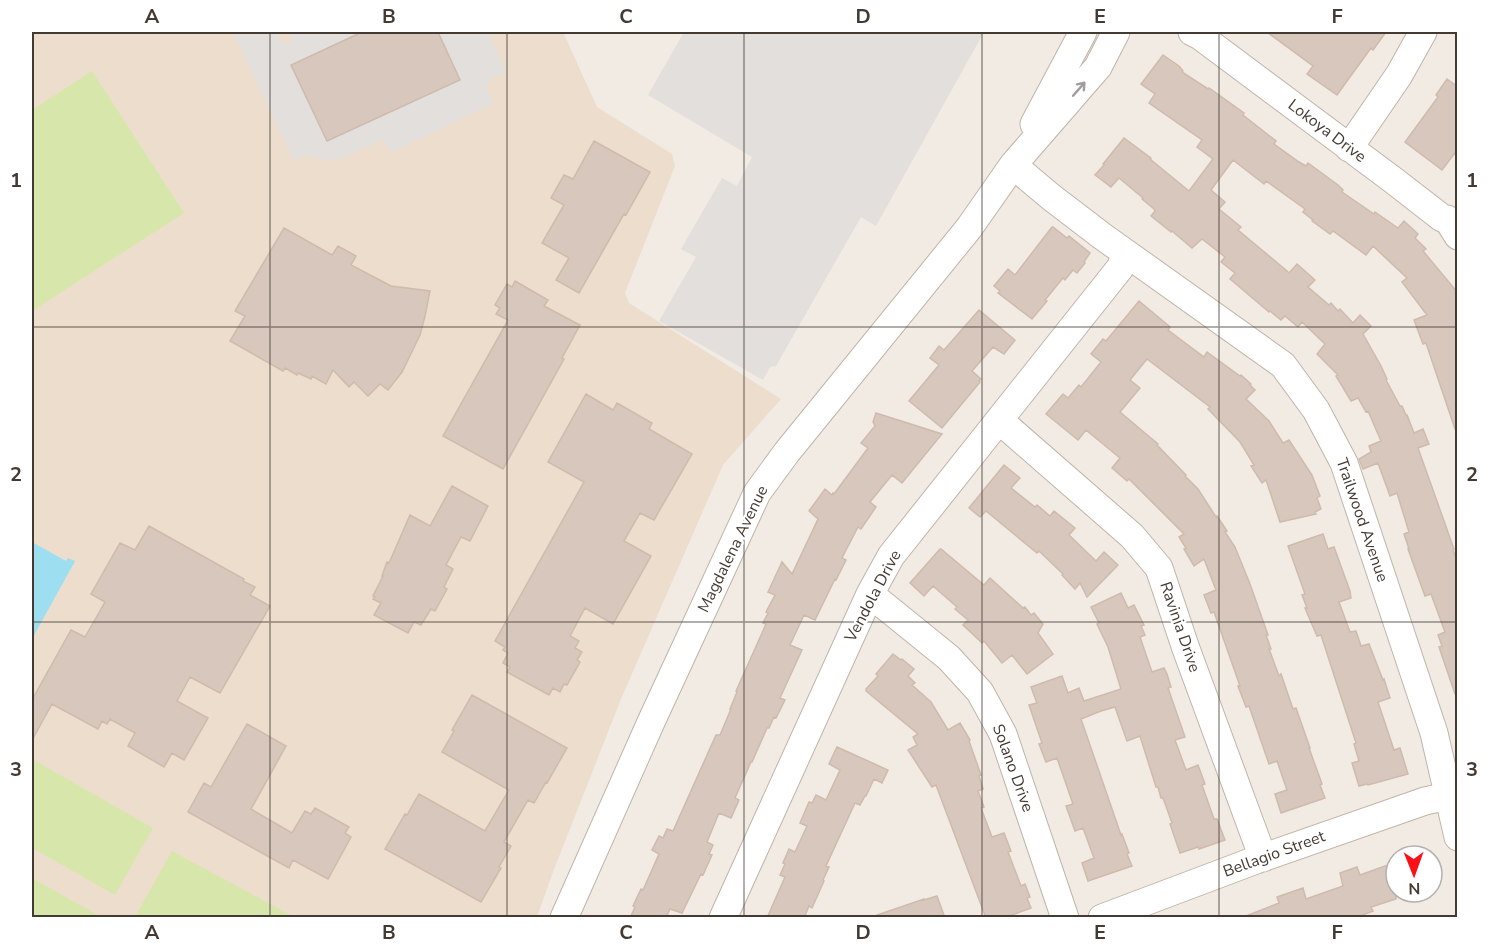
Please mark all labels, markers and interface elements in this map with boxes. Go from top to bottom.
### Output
text: A [145,3,160,30]
text: B [382,3,396,30]
text: C [619,3,633,30]
text: D [855,3,871,30]
text: E [1094,3,1106,30]
text: F [1331,3,1343,30]
one-way arrow [1072,82,1086,97]
street label: Lokoya Drive [1283,94,1371,168]
text: 1 [10,167,22,194]
text: 1 [1466,167,1478,194]
street label: Trailwood Avenue [1330,455,1394,585]
text: 2 [10,461,22,488]
text: 2 [1466,461,1478,488]
street label: Magdalena Avenue [693,482,773,616]
street label: Vendola Drive [839,546,906,647]
street label: Ravinia Drive [1154,579,1206,675]
street label: Solano Drive [987,721,1039,815]
text: 3 [10,756,22,783]
text: 3 [1466,756,1478,783]
street label: Bellagio Street [1220,825,1328,883]
north arrow [1384,844,1444,904]
text: N [1408,877,1420,899]
text: A [145,919,160,946]
text: B [382,919,396,946]
text: C [619,919,633,946]
text: D [855,919,871,946]
text: E [1094,919,1106,946]
text: F [1331,919,1343,946]

